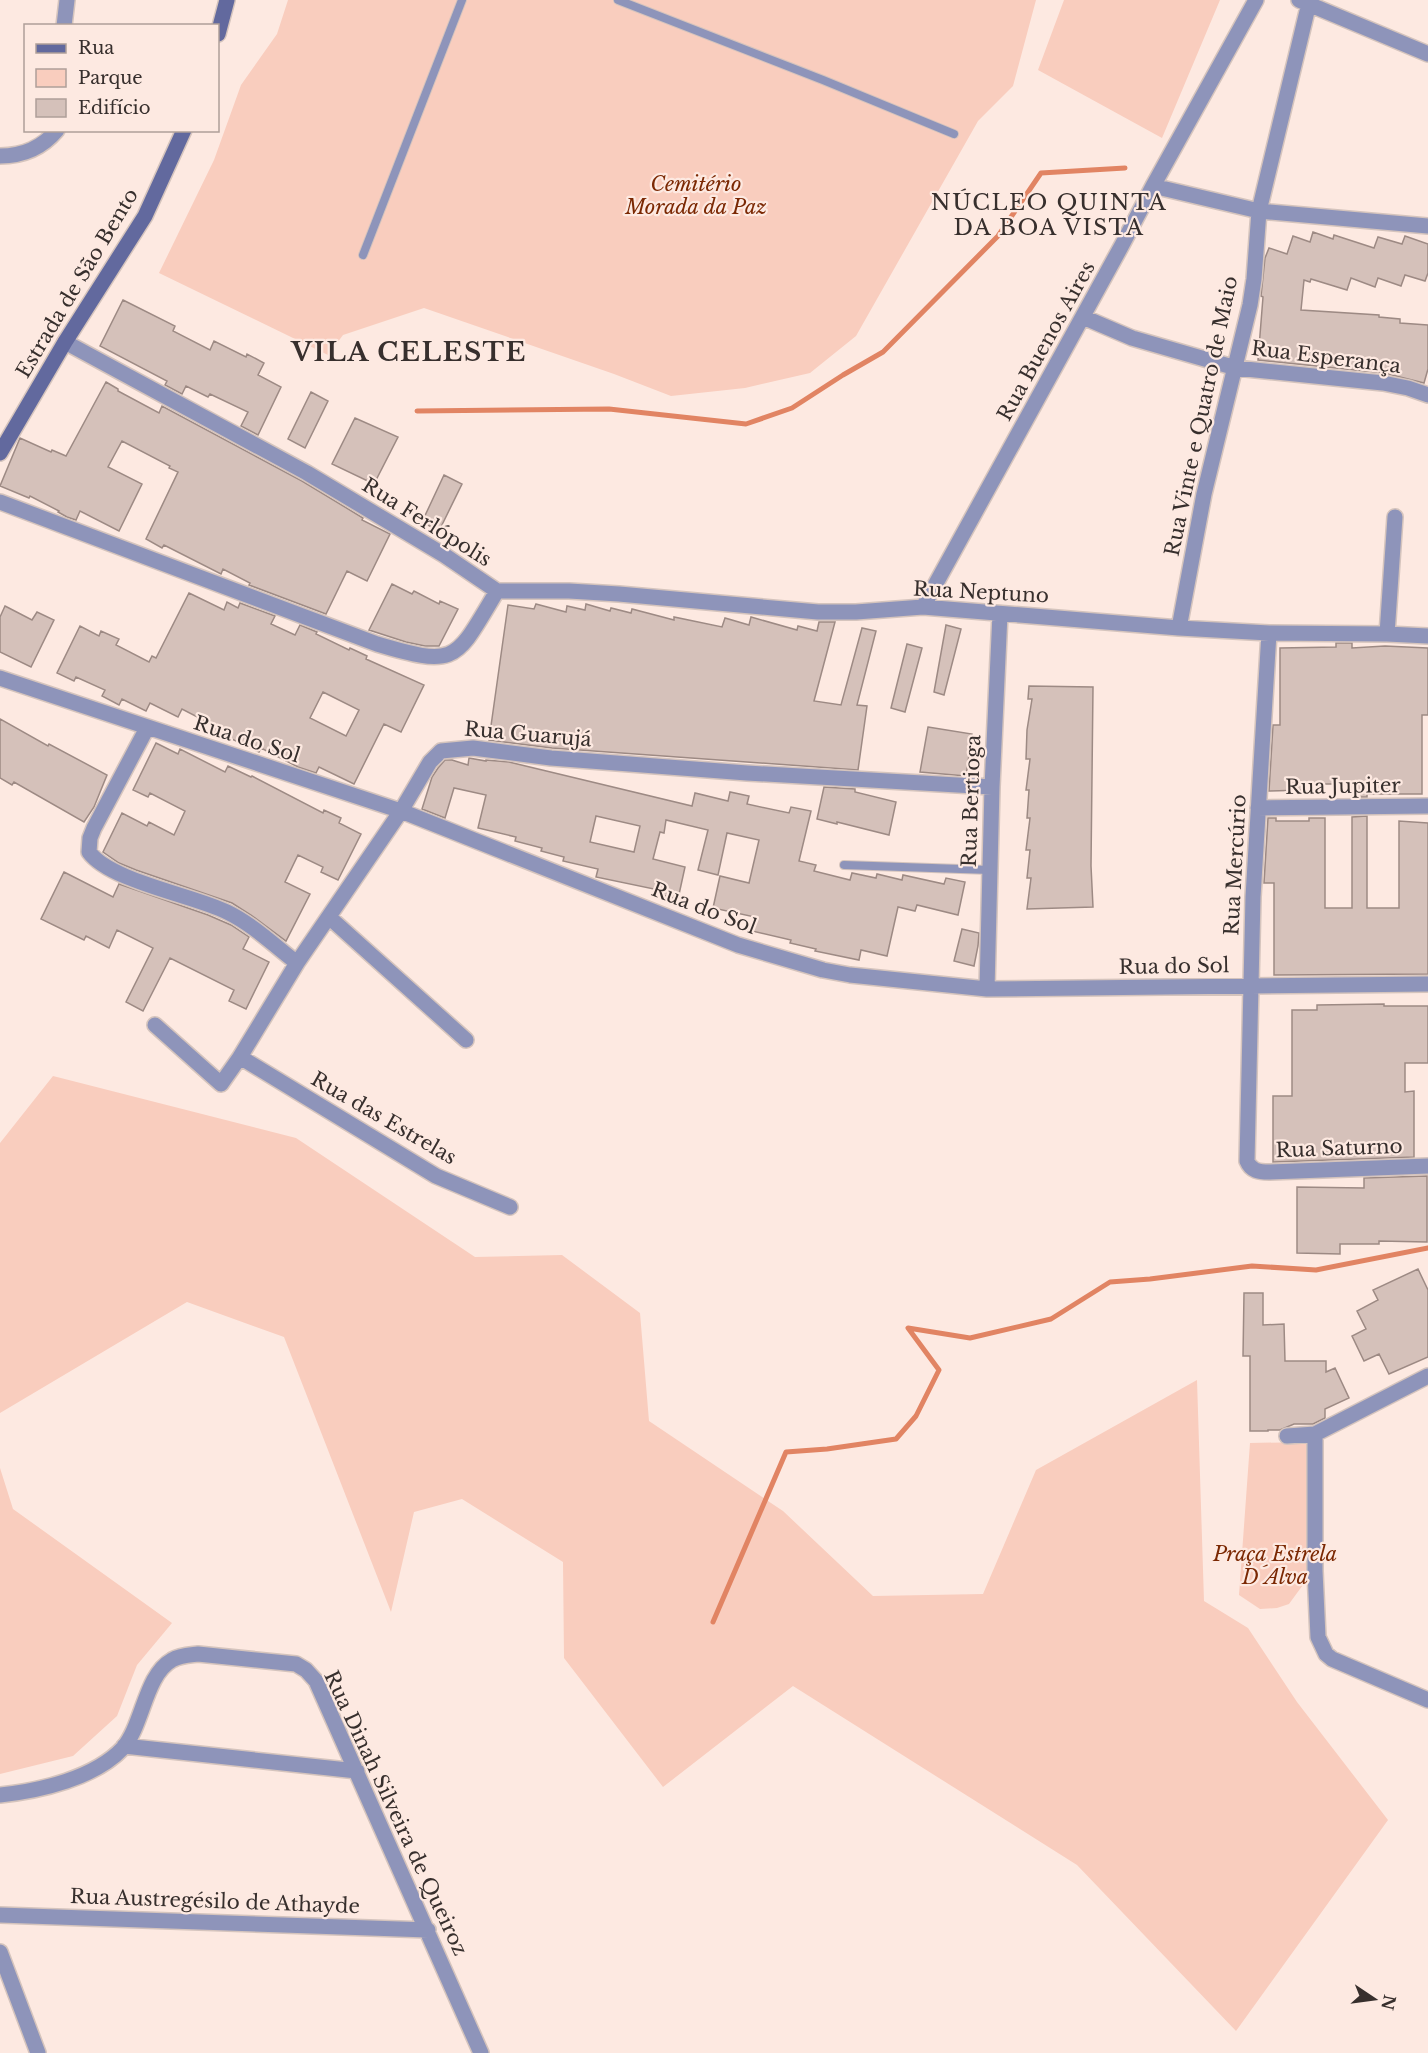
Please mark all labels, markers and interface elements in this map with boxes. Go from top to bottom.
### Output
legend [24,24,219,132]
text: Rua [78,37,114,59]
text: Parque [78,67,143,89]
text: Edifício [78,97,151,119]
park label: Cemitério Morada da Paz [624,172,767,219]
street label: Estrada de São Bento [11,184,143,382]
district label: NÚCLEO QUINTA DA BOA VISTA [931,188,1167,241]
street label: Rua Buenos Aires [992,257,1100,425]
street label: Rua Vinte e Quatro de Maio [1160,274,1242,558]
district label: VILA CELESTE [290,336,527,368]
street label: Rua Esperança [1250,336,1403,378]
street label: Rua Ferlópolis [358,473,496,571]
street label: Rua Neptuno [912,576,1050,608]
street label: Rua do Sol [191,711,303,767]
street label: Rua Guarujá [463,716,594,752]
street label: Rua Bertioga [957,733,985,868]
street label: Rua Jupiter [1285,773,1401,799]
street label: Rua Mercúrio [1219,794,1251,936]
street label: Rua do Sol [648,877,760,939]
street label: Rua do Sol [1119,953,1229,979]
street label: Rua das Estrelas [307,1067,461,1169]
street label: Rua Saturno [1275,1134,1403,1162]
park label: Praça Estrela D´Alva [1212,1542,1337,1589]
street label: Rua Dinah Silveira de Queiroz [319,1667,473,1959]
street label: Rua Austregésilo de Athayde [70,1884,360,1918]
north arrow [1344,1969,1404,2029]
text: N [1377,1993,1400,2012]

